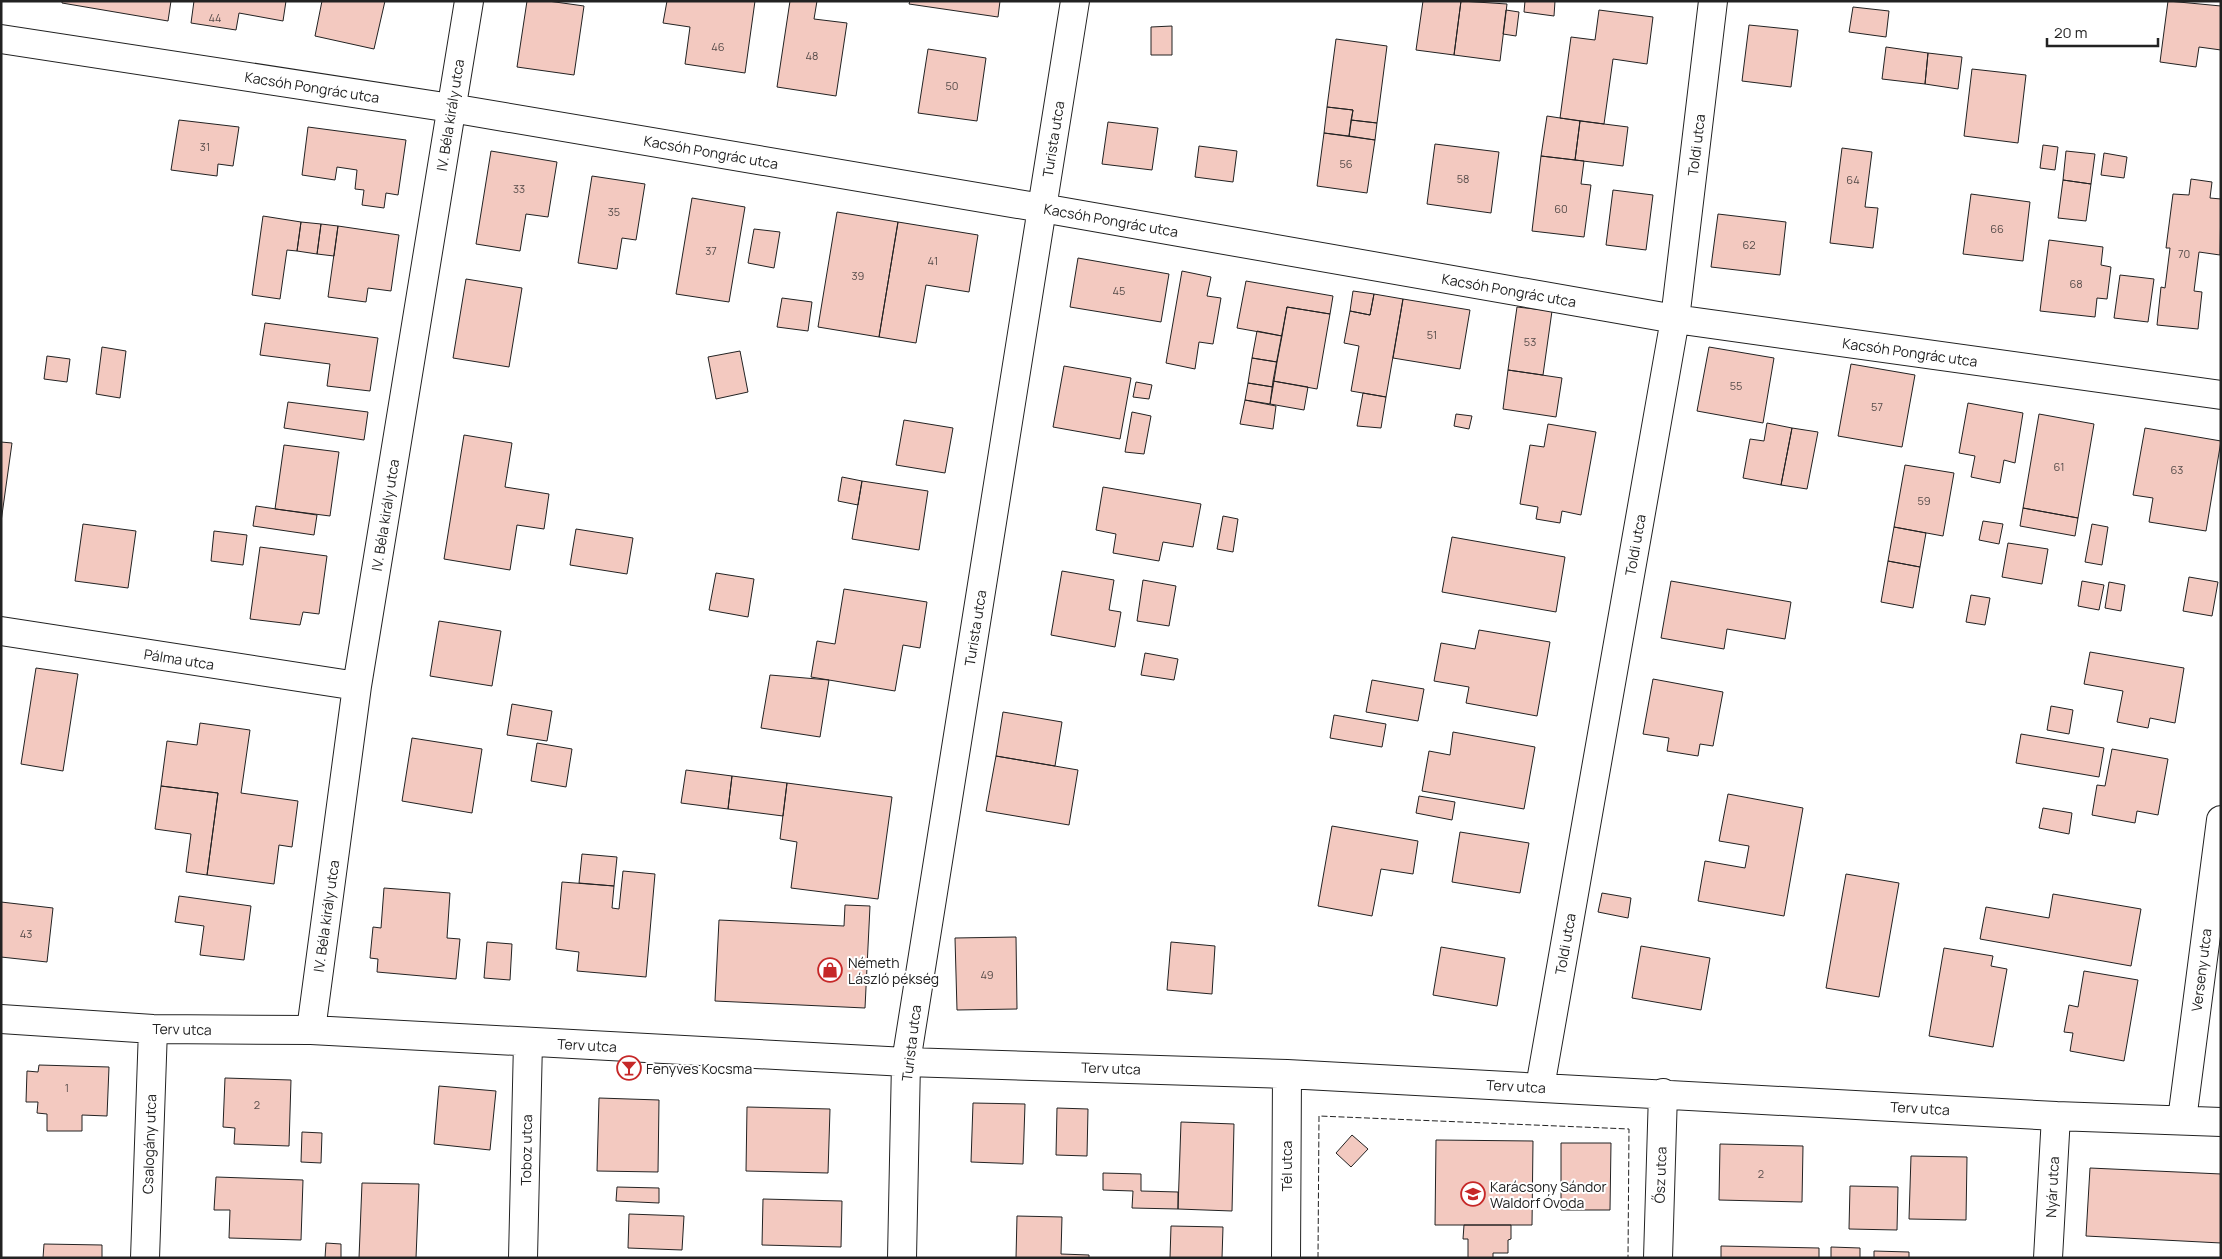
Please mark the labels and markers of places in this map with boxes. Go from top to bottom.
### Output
place label: Németh László pékség [848,953,939,988]
shop icon: Németh László pékség [817,957,843,983]
bar icon: Fenyves Kocsma [616,1055,642,1081]
place label: Fenyves Kocsma [646,1059,752,1078]
place label: Karácsony Sándor Waldorf Óvoda [1490,1177,1607,1212]
school or university icon: Karácsony Sándor Waldorf Óvoda [1460,1181,1486,1207]

